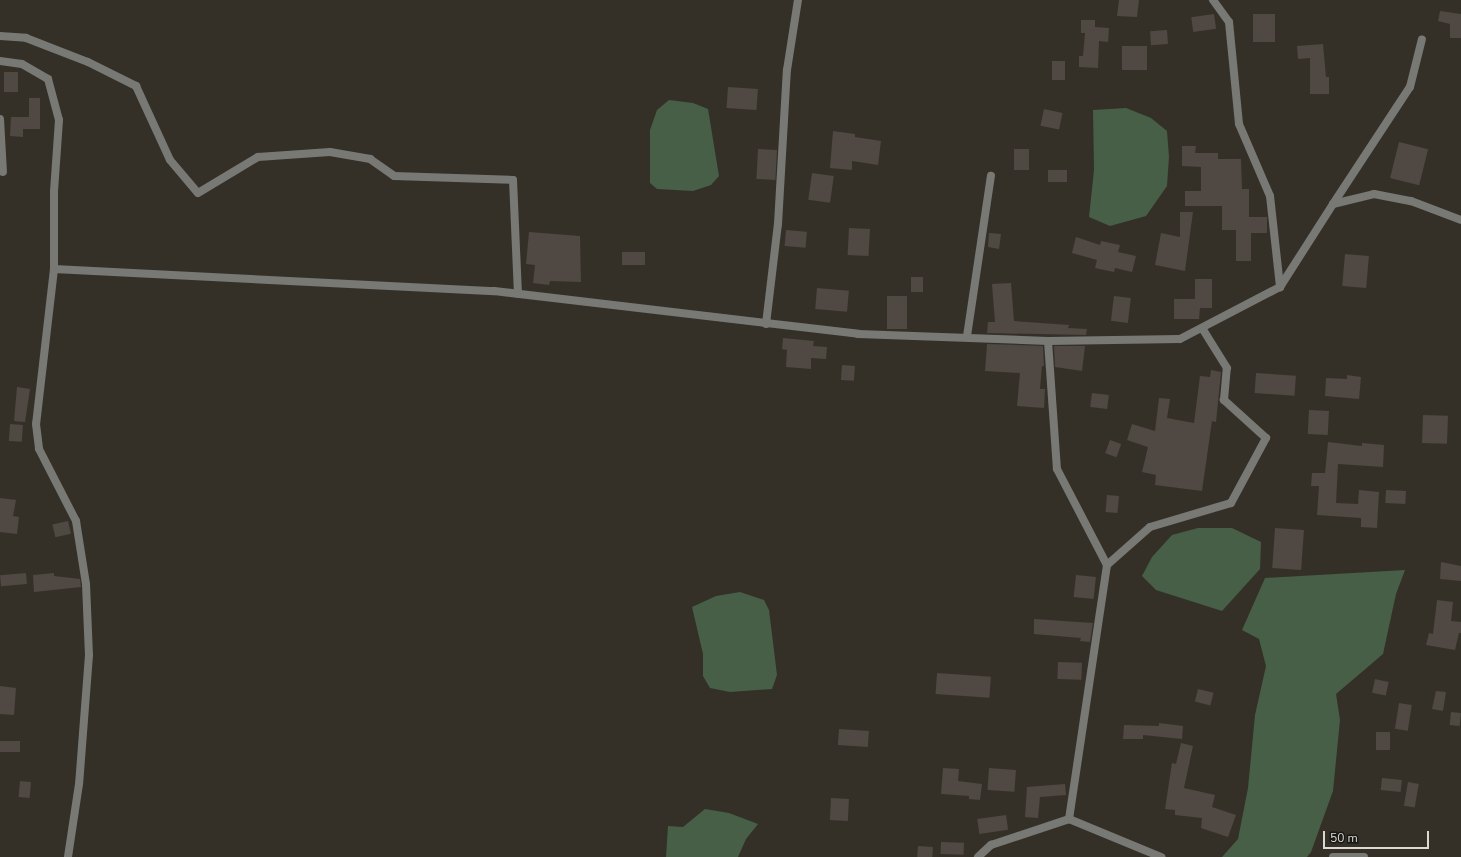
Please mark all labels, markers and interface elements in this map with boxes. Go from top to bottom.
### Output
scale bar [1325,823,1431,849]
text: 50 m [1330,830,1358,846]

